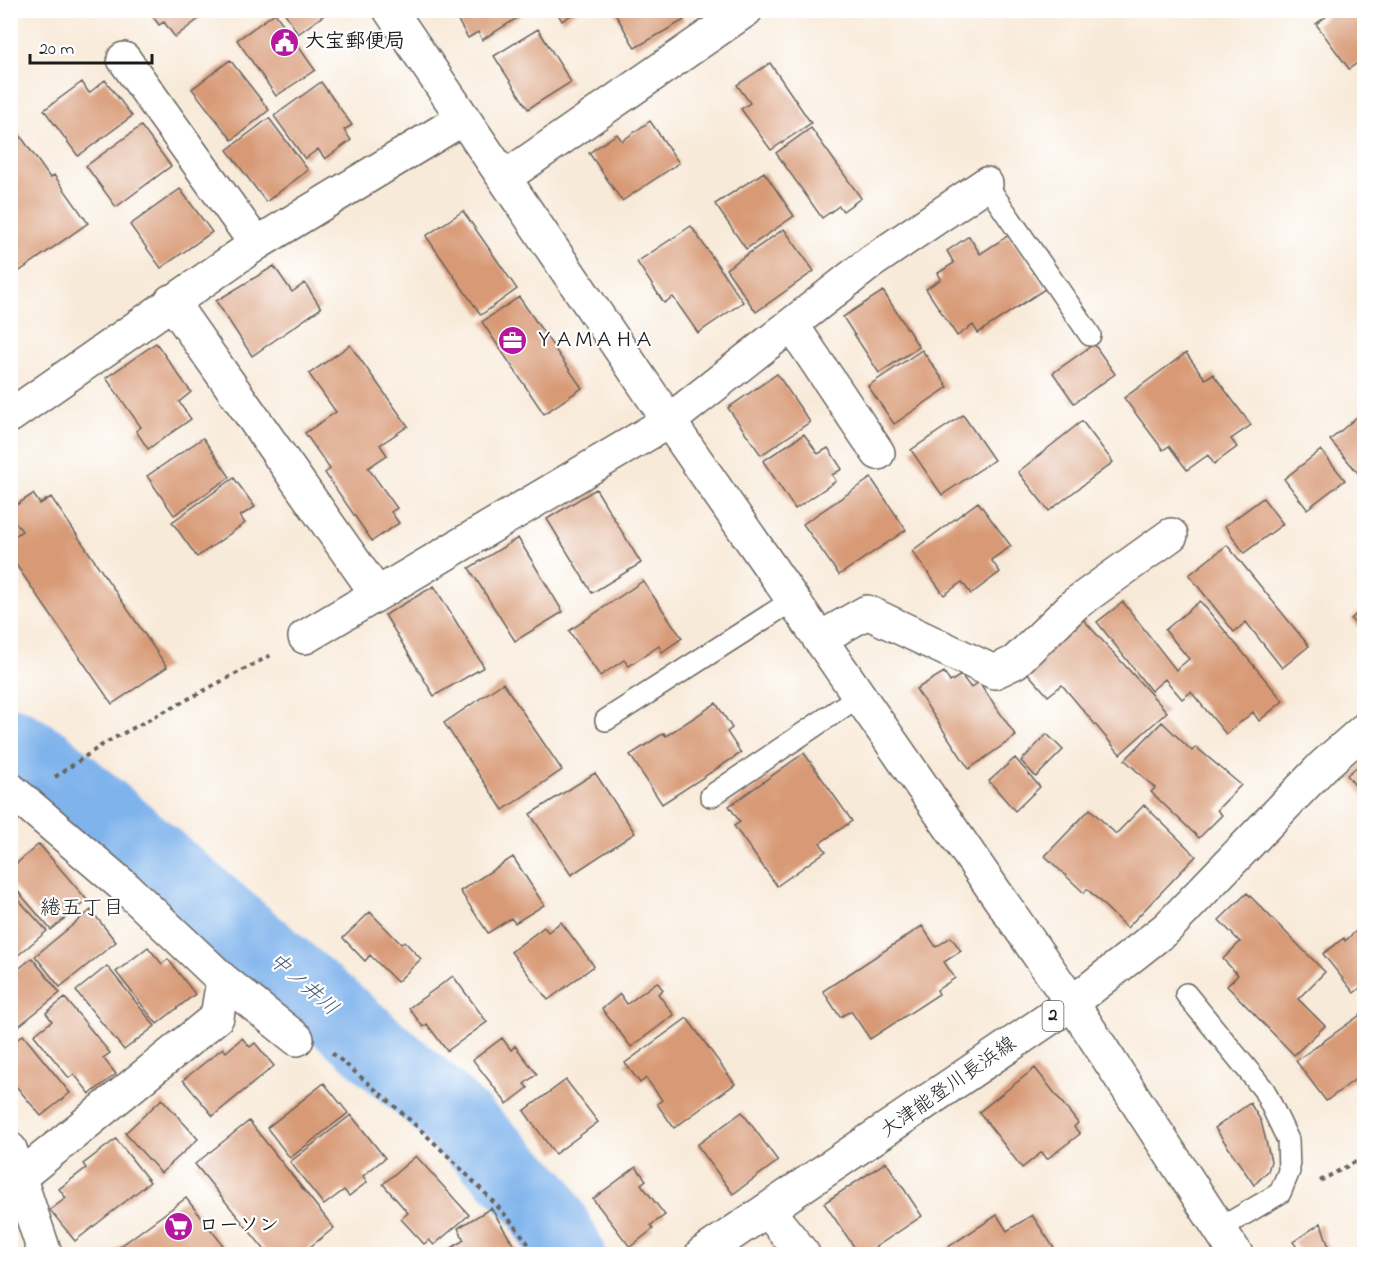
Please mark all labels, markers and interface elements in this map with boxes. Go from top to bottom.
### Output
public building icon: 大宝郵便局 [268,26,300,58]
scale bar [30,27,152,65]
place label: 大宝郵便局 [305,28,405,57]
text: 20 m [39,37,74,63]
office icon: ＹＡＭＡＨＡ [497,325,529,357]
place label: ＹＡＭＡＨＡ [534,327,654,356]
district label: 綣五丁目 [40,894,124,924]
water label: 中ノ井川 [261,946,345,1024]
road number: 2 [1042,1001,1064,1031]
street label: 大津能登川長浜線 [875,1030,1023,1146]
supermarket icon: ローソン [162,1210,194,1242]
place label: ローソン [199,1212,279,1241]

